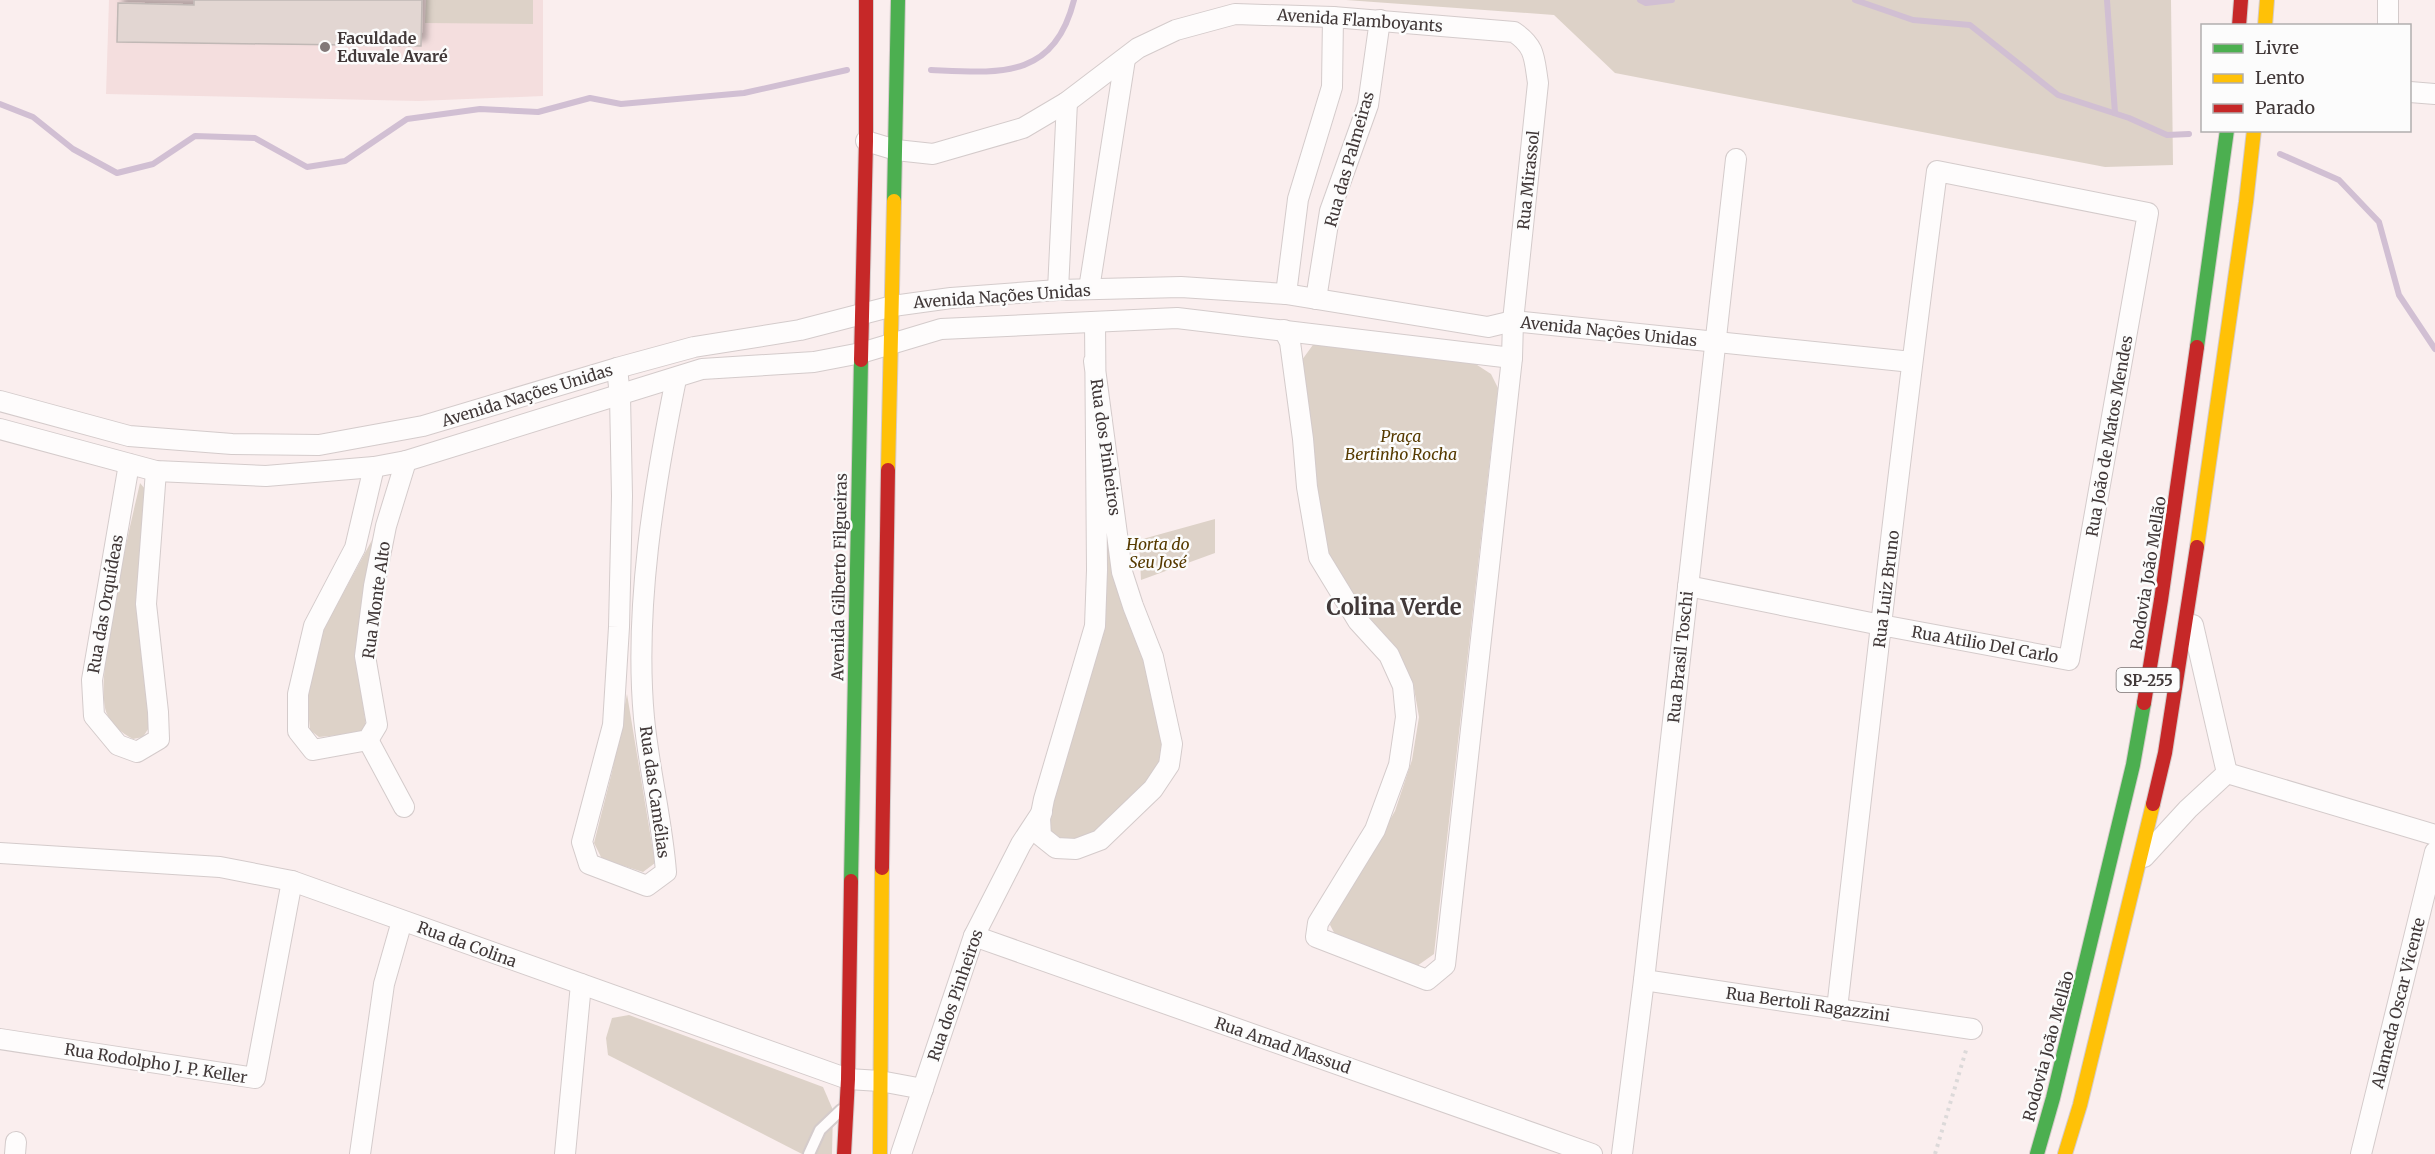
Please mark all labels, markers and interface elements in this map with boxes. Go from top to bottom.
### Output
street label: Avenida Flamboyants [1276,4,1444,36]
legend [2201,24,2411,132]
place label: Faculdade Eduvale Avaré [337,28,448,66]
text: Livre [2255,36,2299,59]
marker: Faculdade Eduvale Avaré [318,40,332,54]
text: Lento [2255,66,2305,89]
street label: Rua das Palmeiras [1320,89,1378,229]
text: Parado [2255,96,2315,119]
street label: Rua Mirassol [1513,129,1543,231]
street label: Avenida Nações Unidas [912,280,1091,312]
street label: Avenida Nações Unidas [1519,312,1698,350]
street label: Rua João de Matos Mendes [2081,334,2137,538]
street label: Avenida Nações Unidas [438,359,615,431]
street label: Rua dos Pinheiros [1086,377,1126,517]
park label: Praça Bertinho Rocha [1345,426,1457,464]
street label: Avenida Gilberto Filgueiras [827,473,851,682]
street label: Rodovia João Mellão [2126,495,2170,651]
street label: Rua Luiz Bruno [1869,529,1903,649]
street label: Rua das Orquídeas [83,533,127,675]
park label: Horta do Seu José [1125,534,1190,572]
street label: Rua Monte Alto [358,540,394,660]
street label: Rua Brasil Toschi [1663,590,1697,724]
district label: Colina Verde [1326,593,1462,621]
street label: Rua Atilio Del Carlo [1910,621,2060,667]
road number: SP-255 [2116,668,2180,692]
street label: Rua das Camélias [636,725,674,860]
street label: Alameda Oscar Vicente [2367,915,2429,1091]
street label: Rua da Colina [415,917,520,971]
street label: Rua dos Pinheiros [923,926,987,1063]
street label: Rodovia João Mellão [2018,969,2078,1123]
street label: Rua Bertoli Ragazzini [1725,983,1891,1025]
street label: Rua Amad Massud [1212,1012,1354,1078]
street label: Rua Rodolpho J. P. Keller [63,1039,249,1087]

